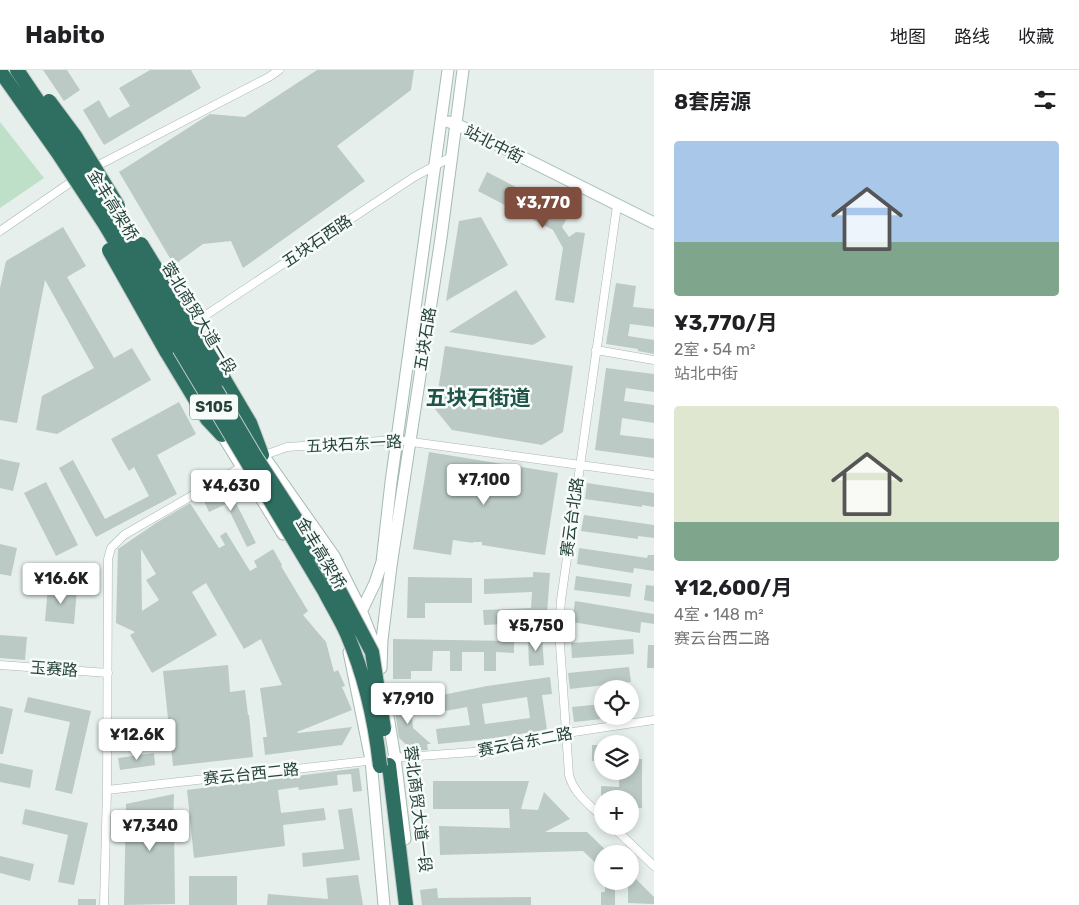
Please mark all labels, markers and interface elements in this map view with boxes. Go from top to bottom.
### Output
text: Habito [25,21,105,49]
text: 地图 [890,26,926,48]
text: 路线 [954,26,990,48]
text: 收藏 [1018,26,1054,48]
icon: filters [1031,86,1059,114]
text: 8套房源 [674,89,751,114]
street label: 站北中街 [461,121,527,167]
street label: 金丰高架桥 [84,166,142,244]
icon: home [822,174,912,264]
pin: ¥3,770 [502,186,584,229]
text: ¥3,770 [516,193,570,212]
street label: 五块石西路 [279,211,355,271]
street label: 蓉北商贸大道一段 [158,258,240,378]
street label: 五块石路 [411,306,439,372]
text: ¥3,770/月 [674,310,778,335]
text: 2室 · 54 m² [674,340,756,359]
text: 站北中街 [674,364,738,383]
district label: 五块石街道 [426,385,531,410]
road number: S105 [190,394,238,420]
street label: 五块石东一路 [306,432,402,456]
icon: home [822,439,912,529]
pin: ¥7,100 [443,464,525,506]
pin: ¥4,630 [190,470,272,512]
text: ¥7,100 [458,470,510,489]
text: ¥4,630 [202,476,260,495]
street label: 赛云台北路 [557,476,587,558]
street label: 金丰高架桥 [292,514,350,592]
pin: ¥16.6K [20,562,102,605]
text: ¥16.6K [34,569,88,588]
text: ¥12,600/月 [674,575,792,600]
text: 4室 · 148 m² [674,605,764,624]
pin: ¥5,750 [495,610,577,652]
text: ¥5,750 [508,616,564,635]
text: 赛云台西二路 [674,629,770,648]
street label: 玉赛路 [29,658,79,680]
map controls [594,680,639,890]
button: locate [594,680,639,725]
pin: ¥7,910 [367,682,449,725]
text: ¥7,910 [382,689,434,708]
pin: ¥12.6K [96,718,178,761]
street label: 赛云台东二路 [476,724,574,760]
text: ¥12.6K [110,725,164,744]
button: layers [594,735,639,780]
street label: 蓉北商贸大道一段 [401,744,435,874]
street label: 赛云台西二路 [202,760,300,788]
button: + [594,790,639,835]
pin: ¥7,340 [109,810,191,852]
text: ¥7,340 [122,816,178,835]
button: − [594,845,639,890]

